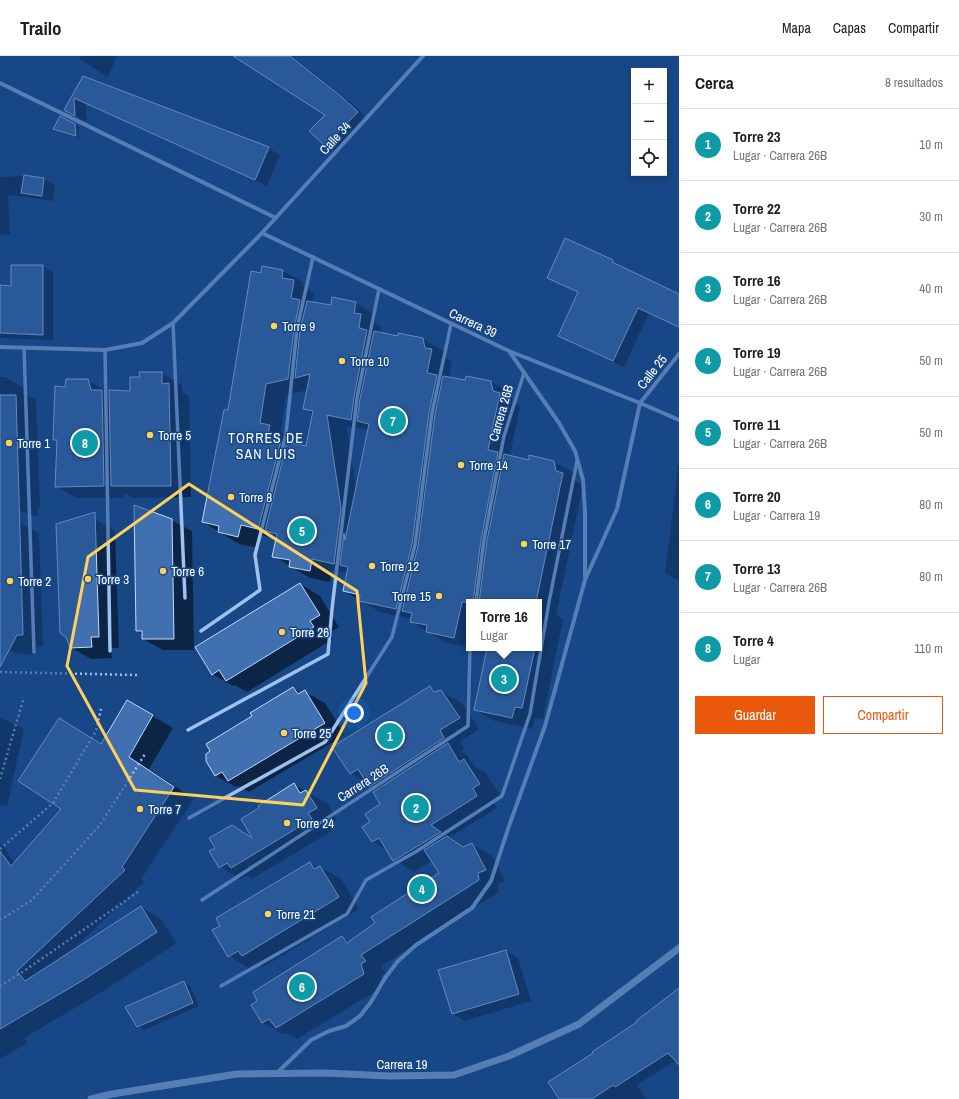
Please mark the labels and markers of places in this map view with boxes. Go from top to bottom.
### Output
place label: Torre 9 [282,318,315,335]
marker: Torre 9 [269,321,279,331]
place label: Torre 10 [350,353,389,370]
marker: Torre 10 [337,356,347,366]
pin: 7 [380,406,406,436]
place label: Torre 5 [158,427,191,444]
pin: 8 [72,428,98,458]
marker: Torre 5 [145,430,155,440]
place label: Torre 1 [17,435,50,452]
marker: Torre 1 [4,438,14,448]
place label: Torre 14 [469,457,508,474]
marker: Torre 14 [456,460,466,470]
place label: Torre 8 [239,489,272,506]
marker: Torre 8 [226,492,236,502]
pin: 5 [289,516,315,546]
place label: Torre 17 [532,536,571,553]
marker: Torre 17 [519,539,529,549]
place label: Torre 12 [380,558,419,575]
marker: Torre 12 [367,561,377,571]
place label: Torre 6 [171,563,204,580]
marker: Torre 6 [158,566,168,576]
place label: Torre 3 [96,571,129,588]
place label: Torre 2 [18,573,51,590]
marker: Torre 3 [83,574,93,584]
marker: Torre 2 [5,576,15,586]
place label: Torre 15 [392,588,431,605]
marker: Torre 15 [434,591,444,601]
place label: Torre 26 [290,624,329,641]
marker: Torre 26 [277,627,287,637]
pin: 3 [491,664,517,694]
pin: 1 [377,721,403,751]
place label: Torre 25 [292,725,331,742]
marker: Torre 25 [279,728,289,738]
pin: 2 [403,793,429,823]
place label: Torre 7 [148,801,181,818]
marker: Torre 7 [135,804,145,814]
place label: Torre 24 [295,815,334,832]
marker: Torre 24 [282,818,292,828]
pin: 4 [409,874,435,904]
place label: Torre 21 [276,906,315,923]
marker: Torre 21 [263,909,273,919]
pin: 6 [289,972,315,1002]

